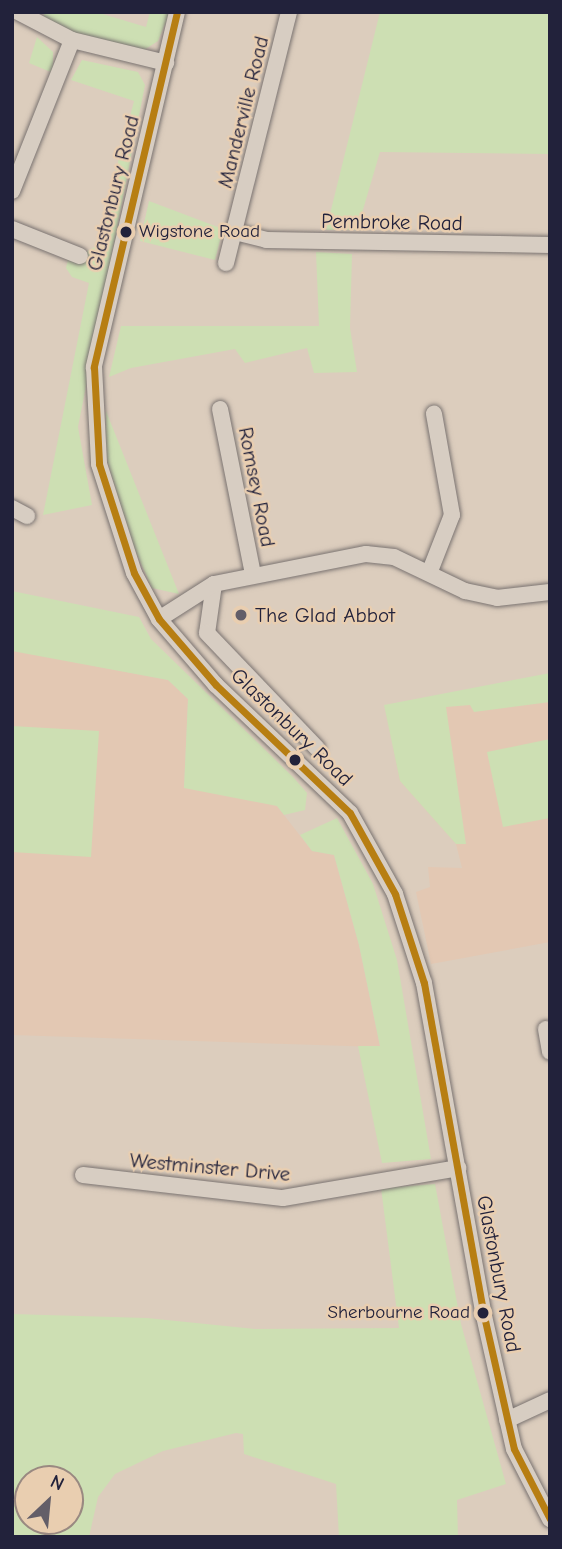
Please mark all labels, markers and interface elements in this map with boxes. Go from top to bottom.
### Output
street label: Manderville Road [212,33,274,191]
street label: Glastonbury Road [81,113,145,273]
street label: Pembroke Road [321,208,463,236]
place label: Wigstone Road [139,221,260,243]
marker: Wigstone Road [119,225,133,239]
street label: Romsey Road [233,425,281,549]
place label: The Glad Abbot [255,602,395,628]
marker: The Glad Abbot [233,607,249,623]
street label: Glastonbury Road [226,663,358,791]
unlabelled marker [288,753,302,767]
street label: Westminster Drive [129,1147,291,1187]
street label: Glastonbury Road [471,1193,527,1355]
place label: Sherbourne Road [327,1302,470,1324]
marker: Sherbourne Road [476,1306,490,1320]
north arrow [14,1465,84,1535]
text: N [47,1470,68,1496]

